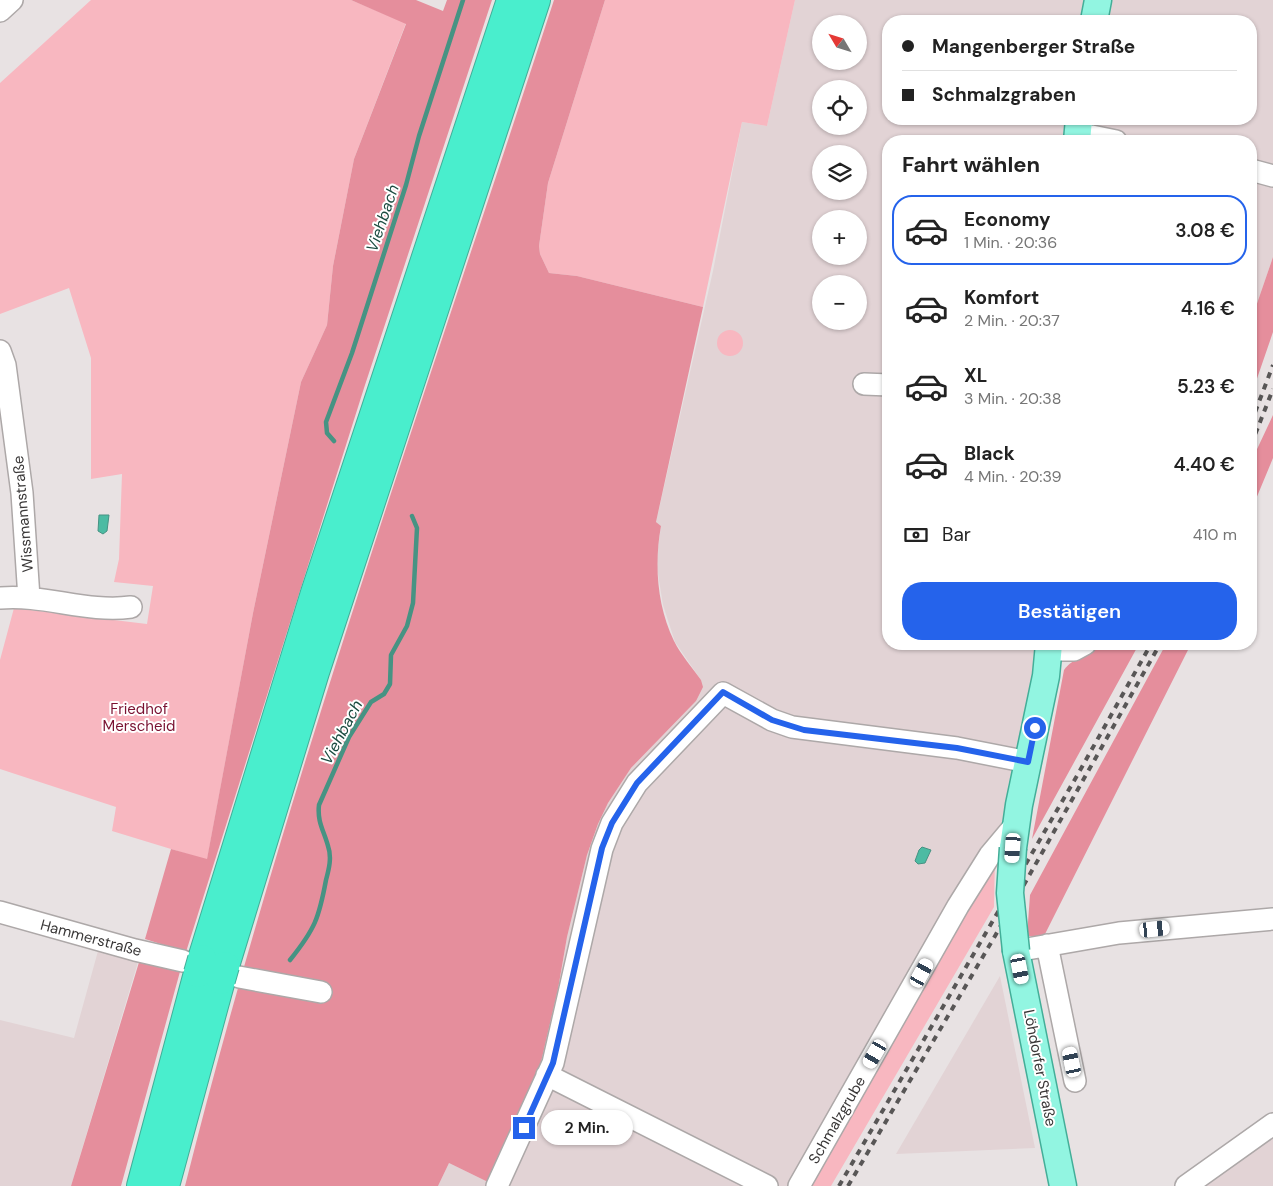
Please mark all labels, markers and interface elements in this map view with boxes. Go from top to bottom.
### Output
north arrow [812,15,868,70]
map controls [812,15,867,330]
text: Mangenberger Straße [932,34,1135,59]
button: locate [812,80,867,135]
text: Schmalzgraben [932,82,1076,107]
button: layers [812,145,867,200]
text: Fahrt wählen [902,150,1040,179]
water label: Viehbach [361,182,404,255]
text: Economy [964,207,1051,232]
icon: car [904,208,949,253]
button: + [812,210,867,265]
text: 3.08 € [1175,218,1235,243]
text: 1 Min. · 20:36 [964,232,1057,253]
button: − [812,275,867,330]
text: Komfort [964,285,1039,310]
icon: car [904,286,949,331]
text: 4.16 € [1181,296,1235,321]
text: 2 Min. · 20:37 [964,310,1060,331]
text: XL [964,363,987,388]
icon: car [904,364,949,409]
text: 5.23 € [1177,374,1235,399]
text: 3 Min. · 20:38 [964,388,1061,409]
text: Black [964,441,1015,466]
icon: car [904,442,949,487]
text: 4.40 € [1173,452,1235,477]
street label: Wissmannstraße [8,455,38,573]
text: 4 Min. · 20:39 [964,466,1062,487]
icon: cash [902,521,930,549]
text: Bar [942,522,971,547]
text: 410 m [1193,524,1237,545]
button: Bestätigen [902,582,1237,640]
water label: Viehbach [316,696,367,768]
park label: Friedhof Merscheid [103,699,175,736]
route start [1024,717,1046,739]
car [1004,833,1021,863]
street label: Hammerstraße [38,915,144,961]
car [1139,920,1170,938]
car [1009,953,1030,985]
car [908,956,935,990]
street label: Löhdorfer Straße [1019,1008,1061,1128]
car [861,1037,888,1071]
car [1061,1046,1082,1078]
street label: Schmalzgrube [804,1073,870,1167]
callout: 2 Min. [542,1110,634,1146]
route end [513,1117,535,1139]
text: 2 Min. [565,1117,609,1138]

